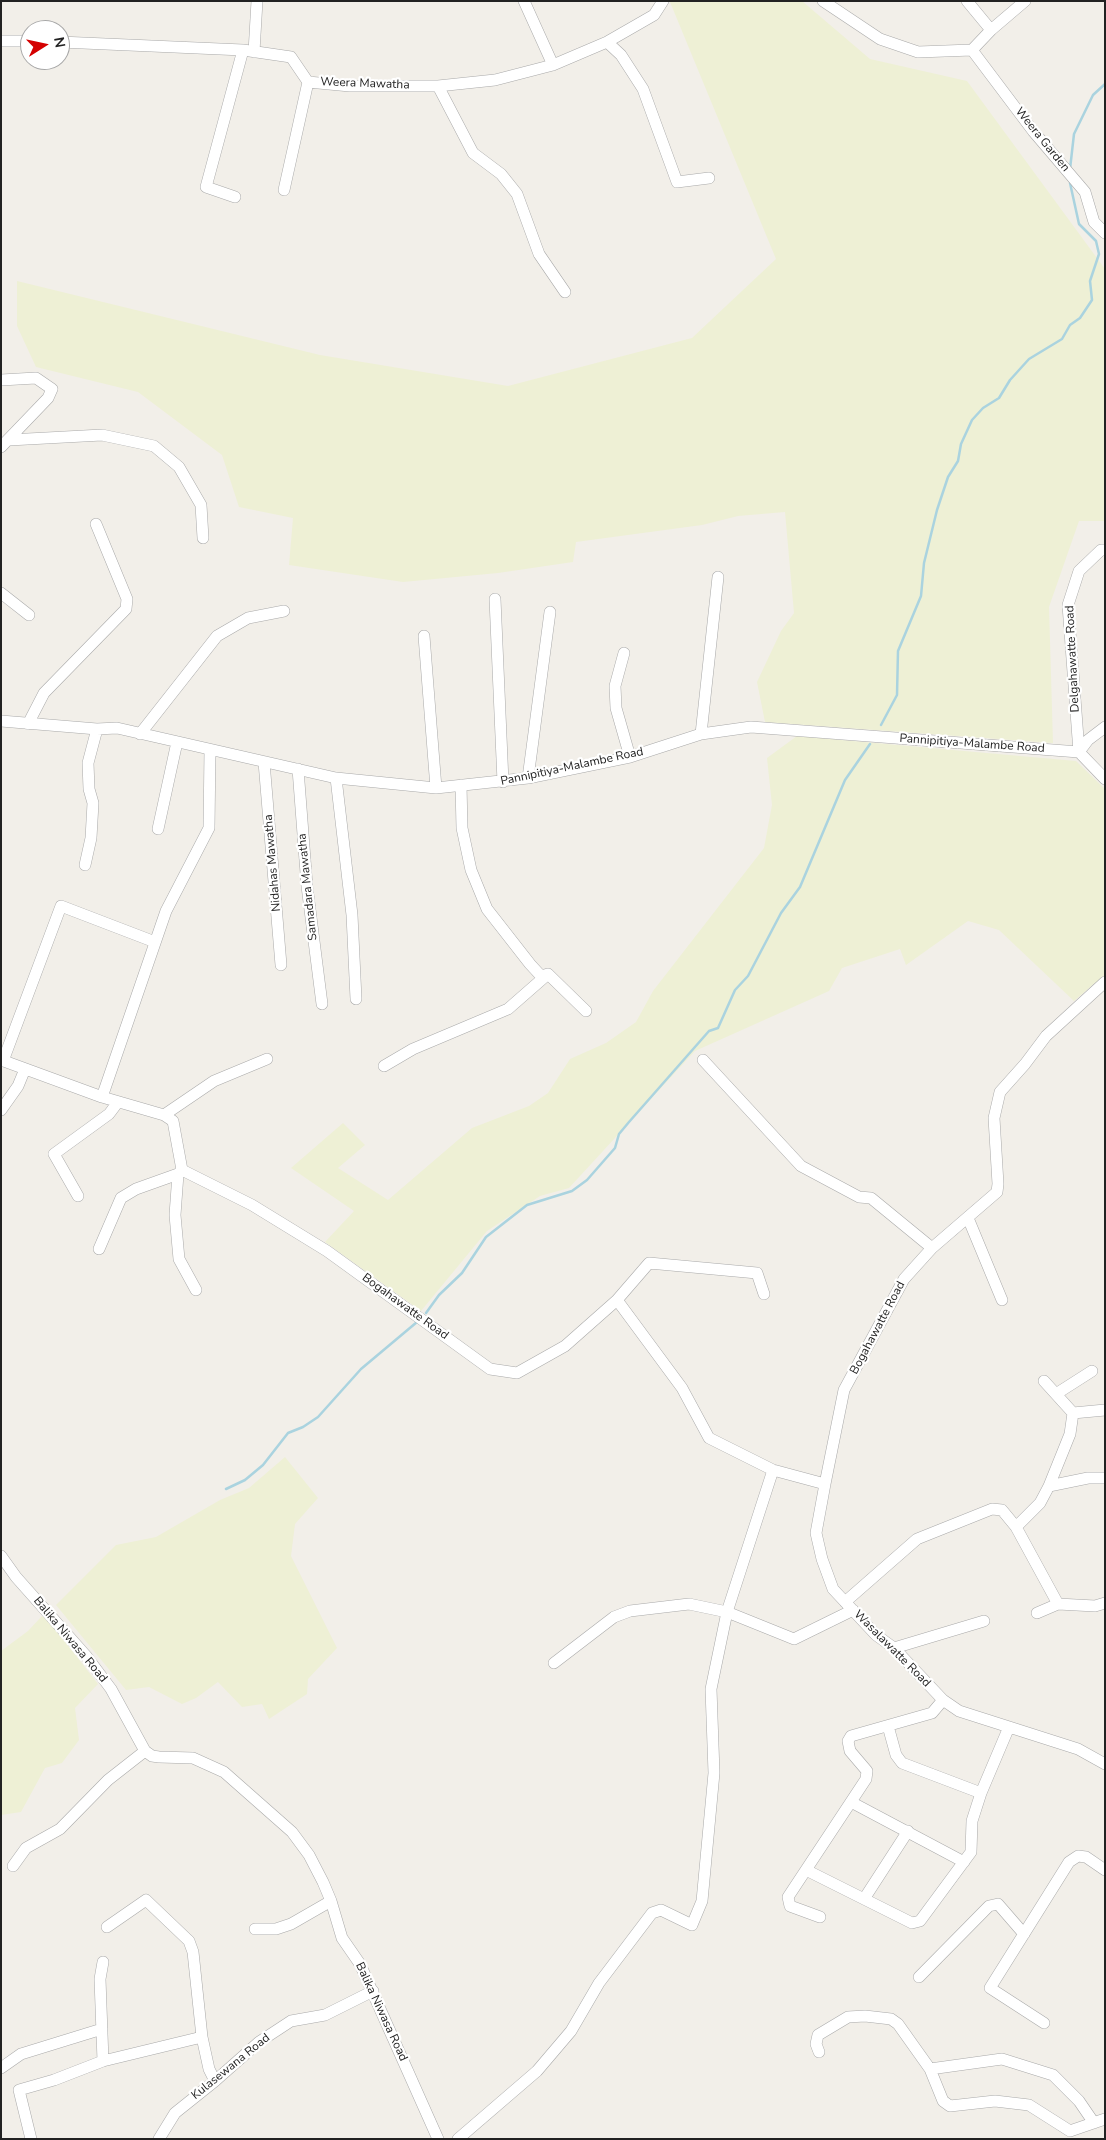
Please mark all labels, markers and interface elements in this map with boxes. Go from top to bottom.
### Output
north arrow [20,20,70,70]
text: N [49,36,70,49]
street label: Weera Mawatha [320,75,410,93]
street label: Weera Garden [1012,105,1072,175]
street label: Delgahawatte Road [1063,605,1083,713]
street label: Pannipitiya-Malambe Road [899,732,1045,756]
street label: Pannipitiya-Malambe Road [499,745,645,789]
street label: Nidahas Mawatha [262,814,284,912]
street label: Samadara Mawatha [295,833,321,941]
street label: Bogahawatte Road [359,1271,451,1343]
street label: Bogahawatte Road [847,1279,909,1377]
street label: Balika Niwasa Road [30,1594,110,1686]
street label: Wasalawatte Road [851,1608,933,1690]
street label: Balika Niwasa Road [352,1960,410,2064]
street label: Kulasewana Road [189,2031,273,2103]

